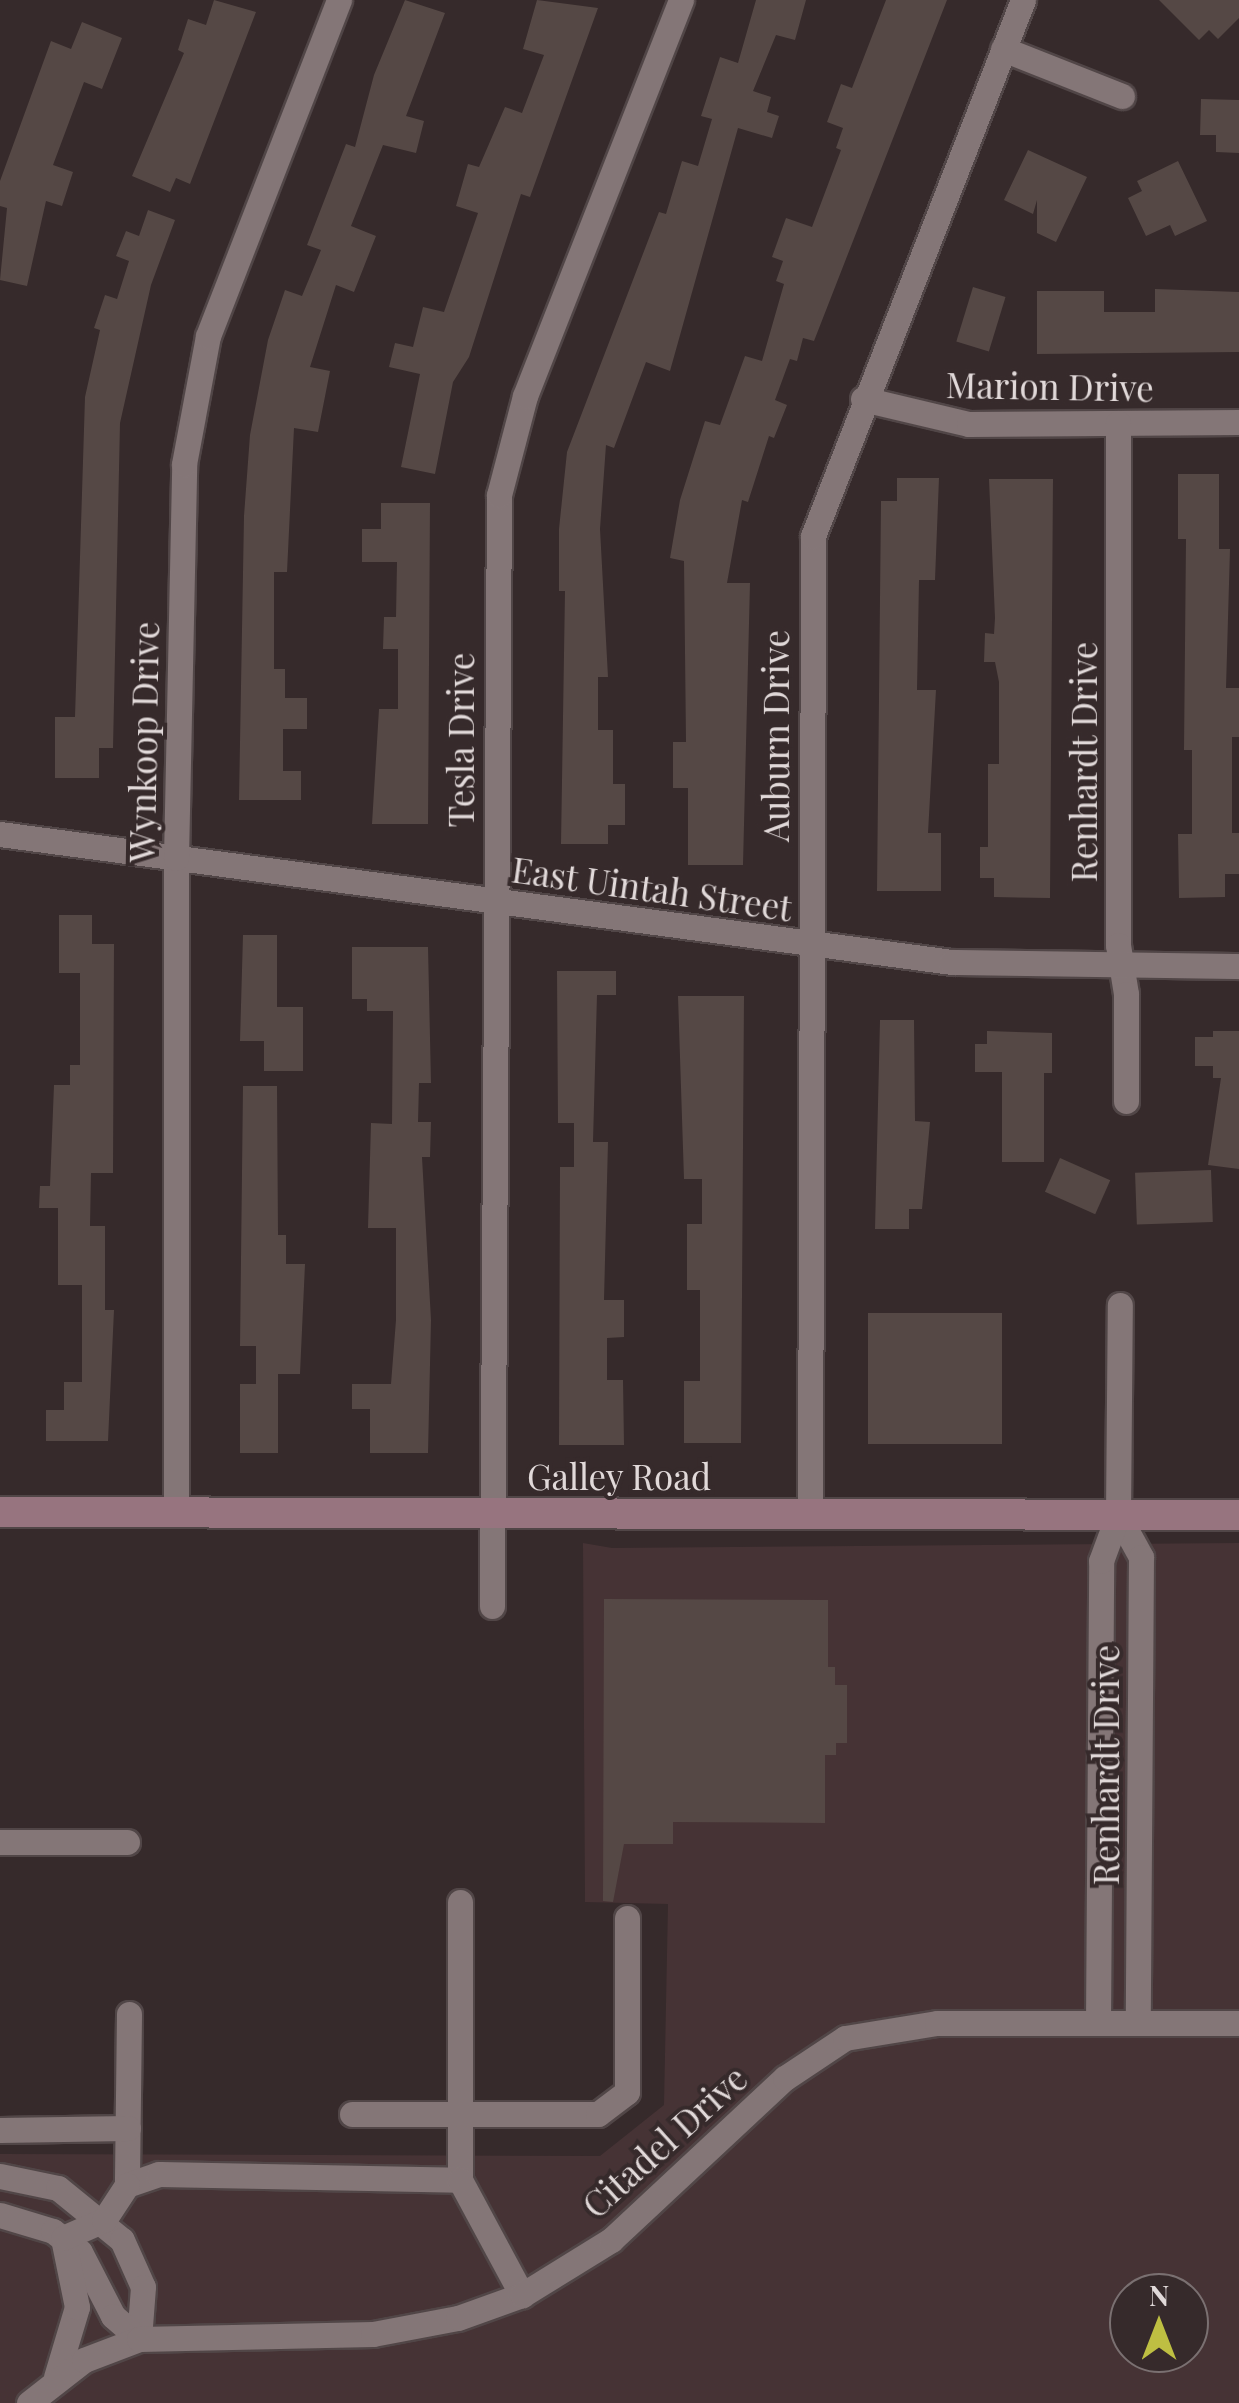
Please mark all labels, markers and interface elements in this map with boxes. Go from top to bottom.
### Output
street label: Marion Drive [946,363,1154,409]
street label: Wynkoop Drive [120,621,166,863]
street label: Auburn Drive [754,630,796,842]
street label: Renhardt Drive [1062,641,1104,883]
street label: Tesla Drive [439,652,481,828]
street label: East Uintah Street [509,848,795,928]
street label: Galley Road [527,1455,711,1497]
street label: Renhardt Drive [1084,1644,1126,1886]
street label: Citadel Drive [573,2056,755,2226]
north arrow [1109,2273,1209,2373]
text: N [1149,2276,1169,2313]

